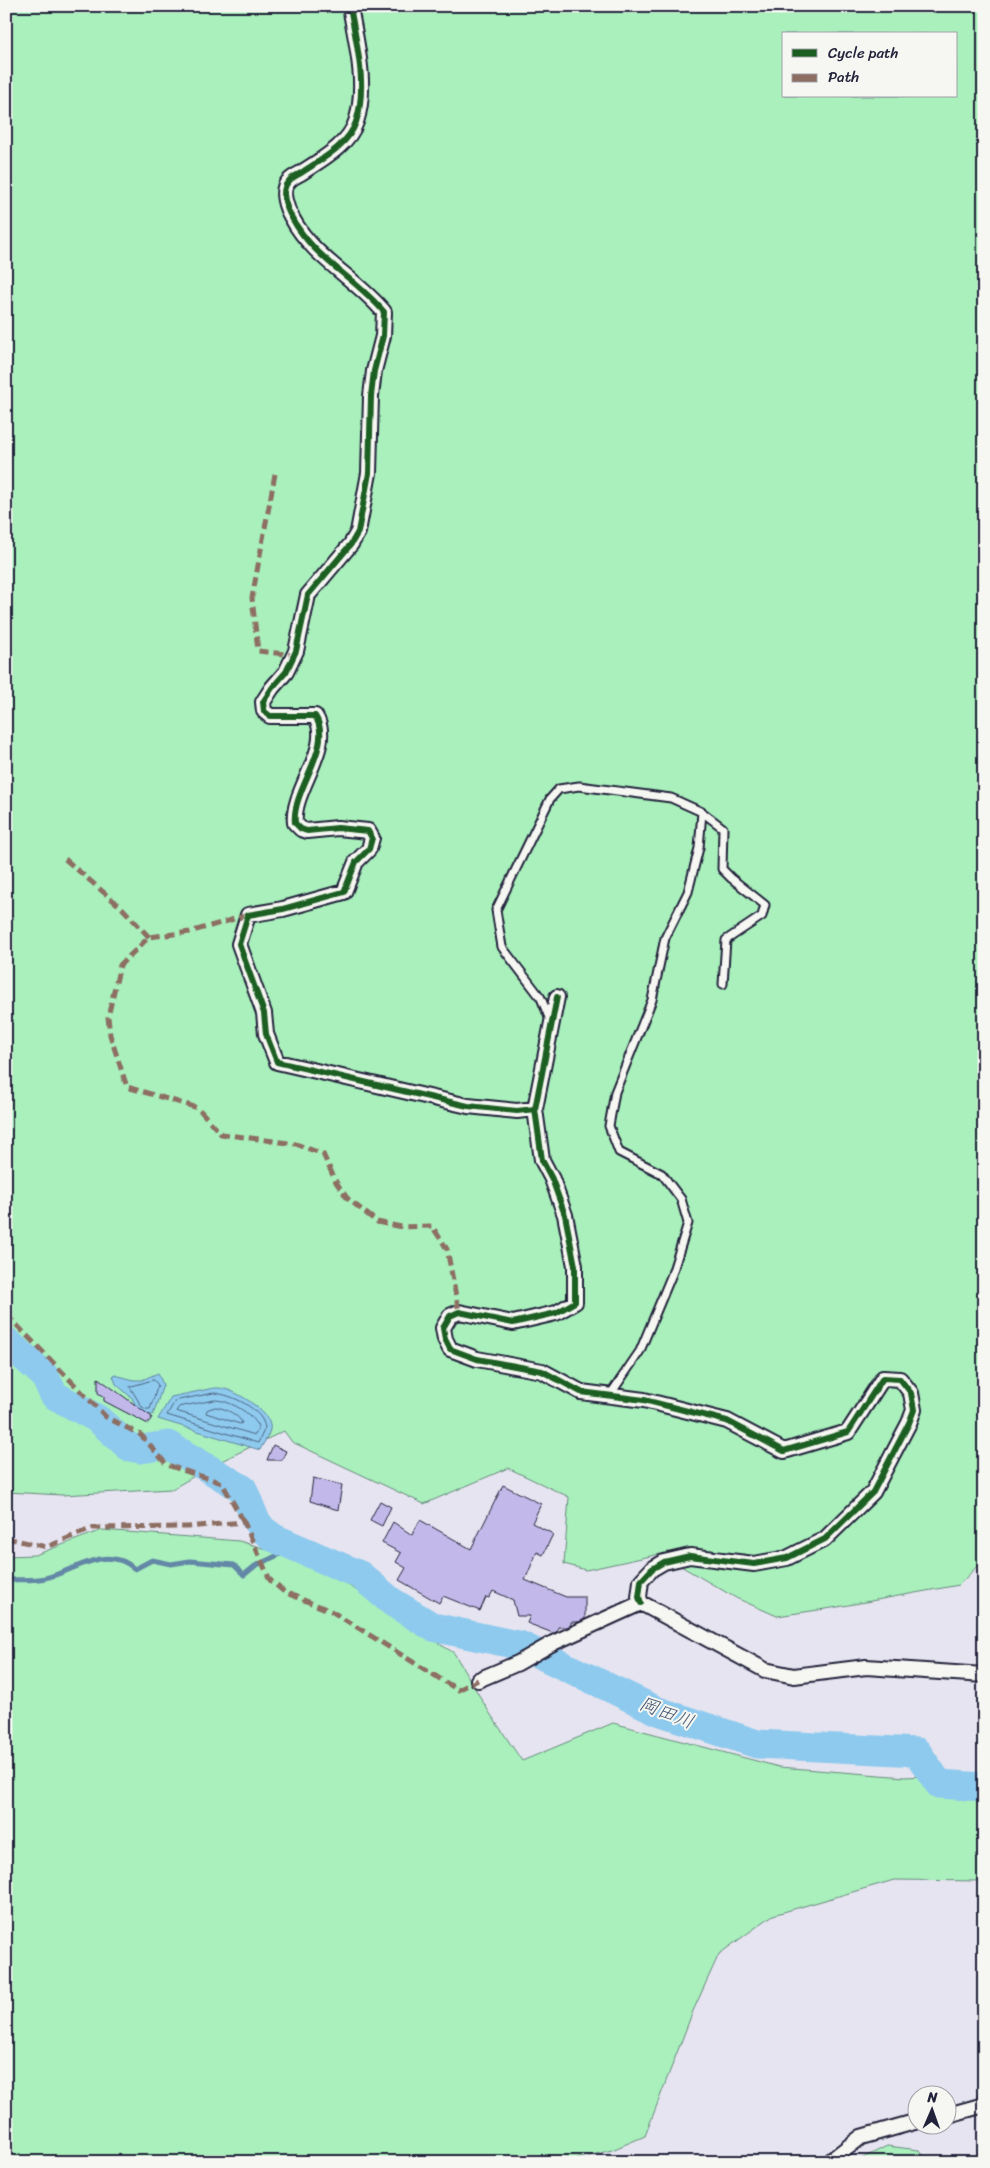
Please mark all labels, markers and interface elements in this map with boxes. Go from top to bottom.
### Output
legend [782,32,958,98]
text: Cycle path [828,40,899,66]
text: Path [828,64,859,90]
water label: 岡田川 [634,1687,699,1738]
text: N [926,2085,938,2110]
north arrow [908,2086,958,2136]

